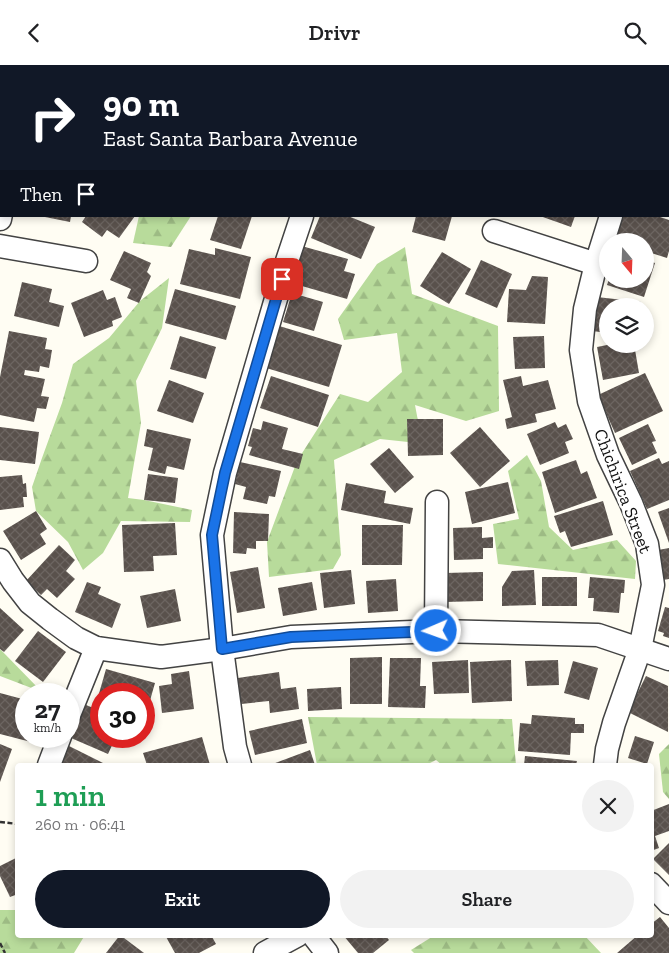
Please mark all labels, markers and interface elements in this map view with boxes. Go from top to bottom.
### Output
icon: back [20,19,48,47]
text: Drivr [308,19,361,46]
icon: search [621,19,649,47]
text: 90 m [103,83,179,125]
icon: right [20,85,85,150]
text: East Santa Barbara Avenue [103,125,358,152]
icon: arrive [72,180,100,208]
text: Then [20,183,62,206]
north arrow [599,233,654,287]
map controls [599,233,654,353]
pin [261,258,303,300]
icon: arrive [268,265,296,293]
button: layers [599,298,654,353]
street label: Chichirica Street [589,426,657,557]
position arrow [409,604,461,656]
speed limit sign: 30 [90,683,155,748]
text: 27 [35,694,60,724]
text: km/h [34,721,61,735]
text: 1 min [35,778,105,814]
button: close [582,780,634,832]
text: 260 m · 06:41 [35,815,125,834]
button: Exit [35,870,330,928]
button: Share [340,870,634,928]

